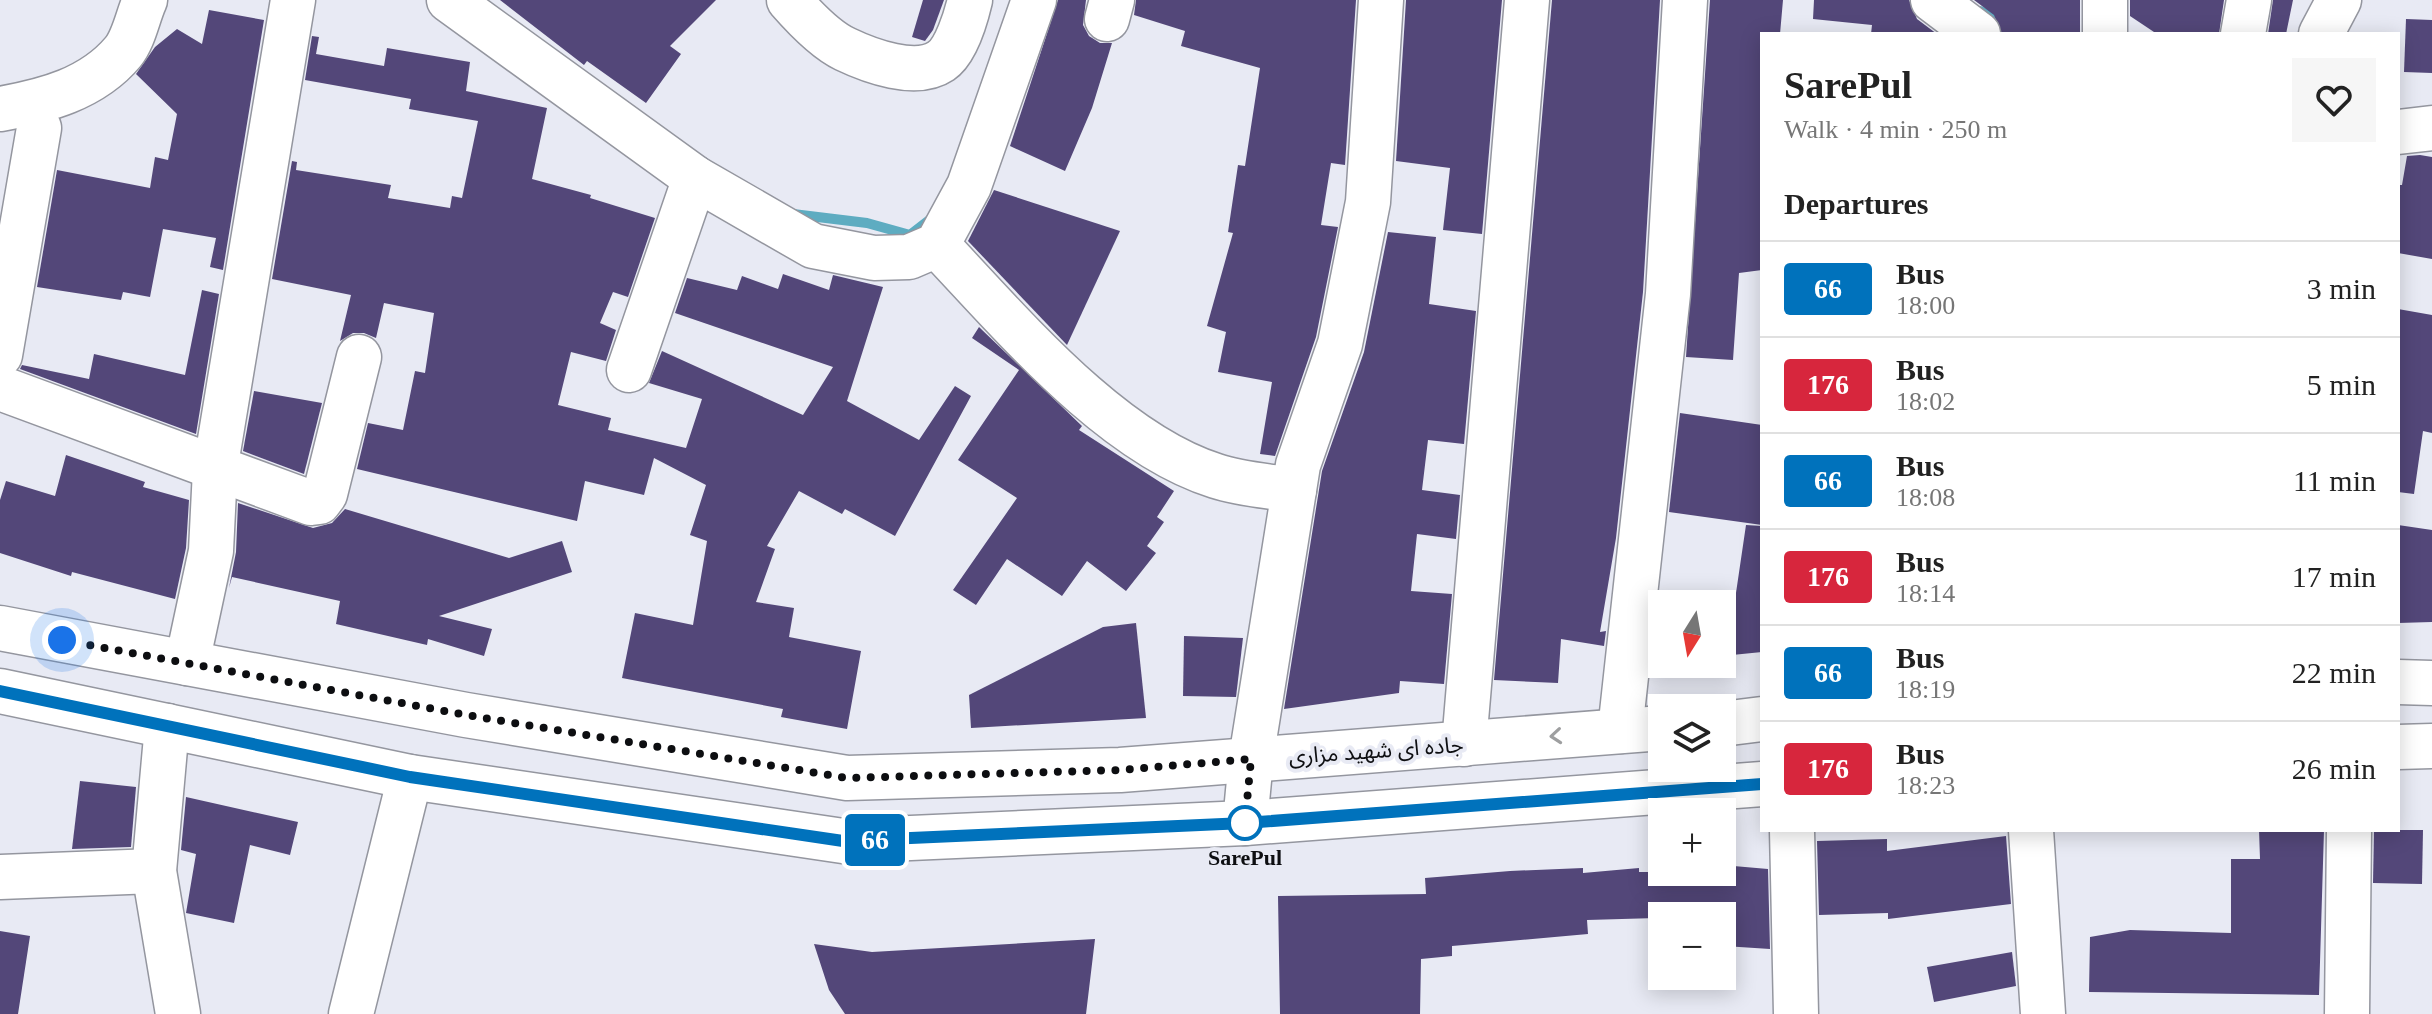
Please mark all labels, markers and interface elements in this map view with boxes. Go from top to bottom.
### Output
button: heart [2292,58,2376,142]
text: SarePul [1784,64,1912,106]
text: Walk · 4 min · 250 m [1784,115,2007,144]
text: Departures [1784,187,1928,220]
text: Bus [1896,257,1944,290]
text: 3 min [2307,272,2376,305]
text: 66 [1814,273,1842,304]
text: 18:00 [1896,291,1955,320]
text: Bus [1896,353,1944,386]
text: 5 min [2307,368,2376,401]
text: 176 [1807,369,1849,400]
text: 18:02 [1896,387,1955,416]
text: Bus [1896,449,1944,482]
text: 11 min [2293,464,2376,497]
text: 66 [1814,465,1842,496]
text: 18:08 [1896,483,1955,512]
text: Bus [1896,545,1944,578]
text: 17 min [2292,560,2376,593]
text: 176 [1807,561,1849,592]
text: 18:14 [1896,579,1955,608]
north arrow [1648,590,1736,678]
map controls [1648,590,1736,990]
your location [42,620,82,660]
text: Bus [1896,641,1944,674]
text: 22 min [2292,656,2376,689]
text: 66 [1814,657,1842,688]
text: 18:19 [1896,675,1955,704]
button: layers [1648,694,1736,782]
one-way arrow [1549,727,1562,744]
street label: جاده ای شهید مزاری [1288,732,1464,770]
text: Bus [1896,737,1944,770]
text: 26 min [2292,752,2376,785]
text: 176 [1807,753,1849,784]
text: 18:23 [1896,771,1955,800]
button: + [1648,798,1736,886]
marker: SarePul [1228,806,1262,840]
line badge: 66 [839,814,911,866]
text: 66 [861,824,889,855]
place label: SarePul [1208,845,1282,870]
button: − [1648,902,1736,990]

